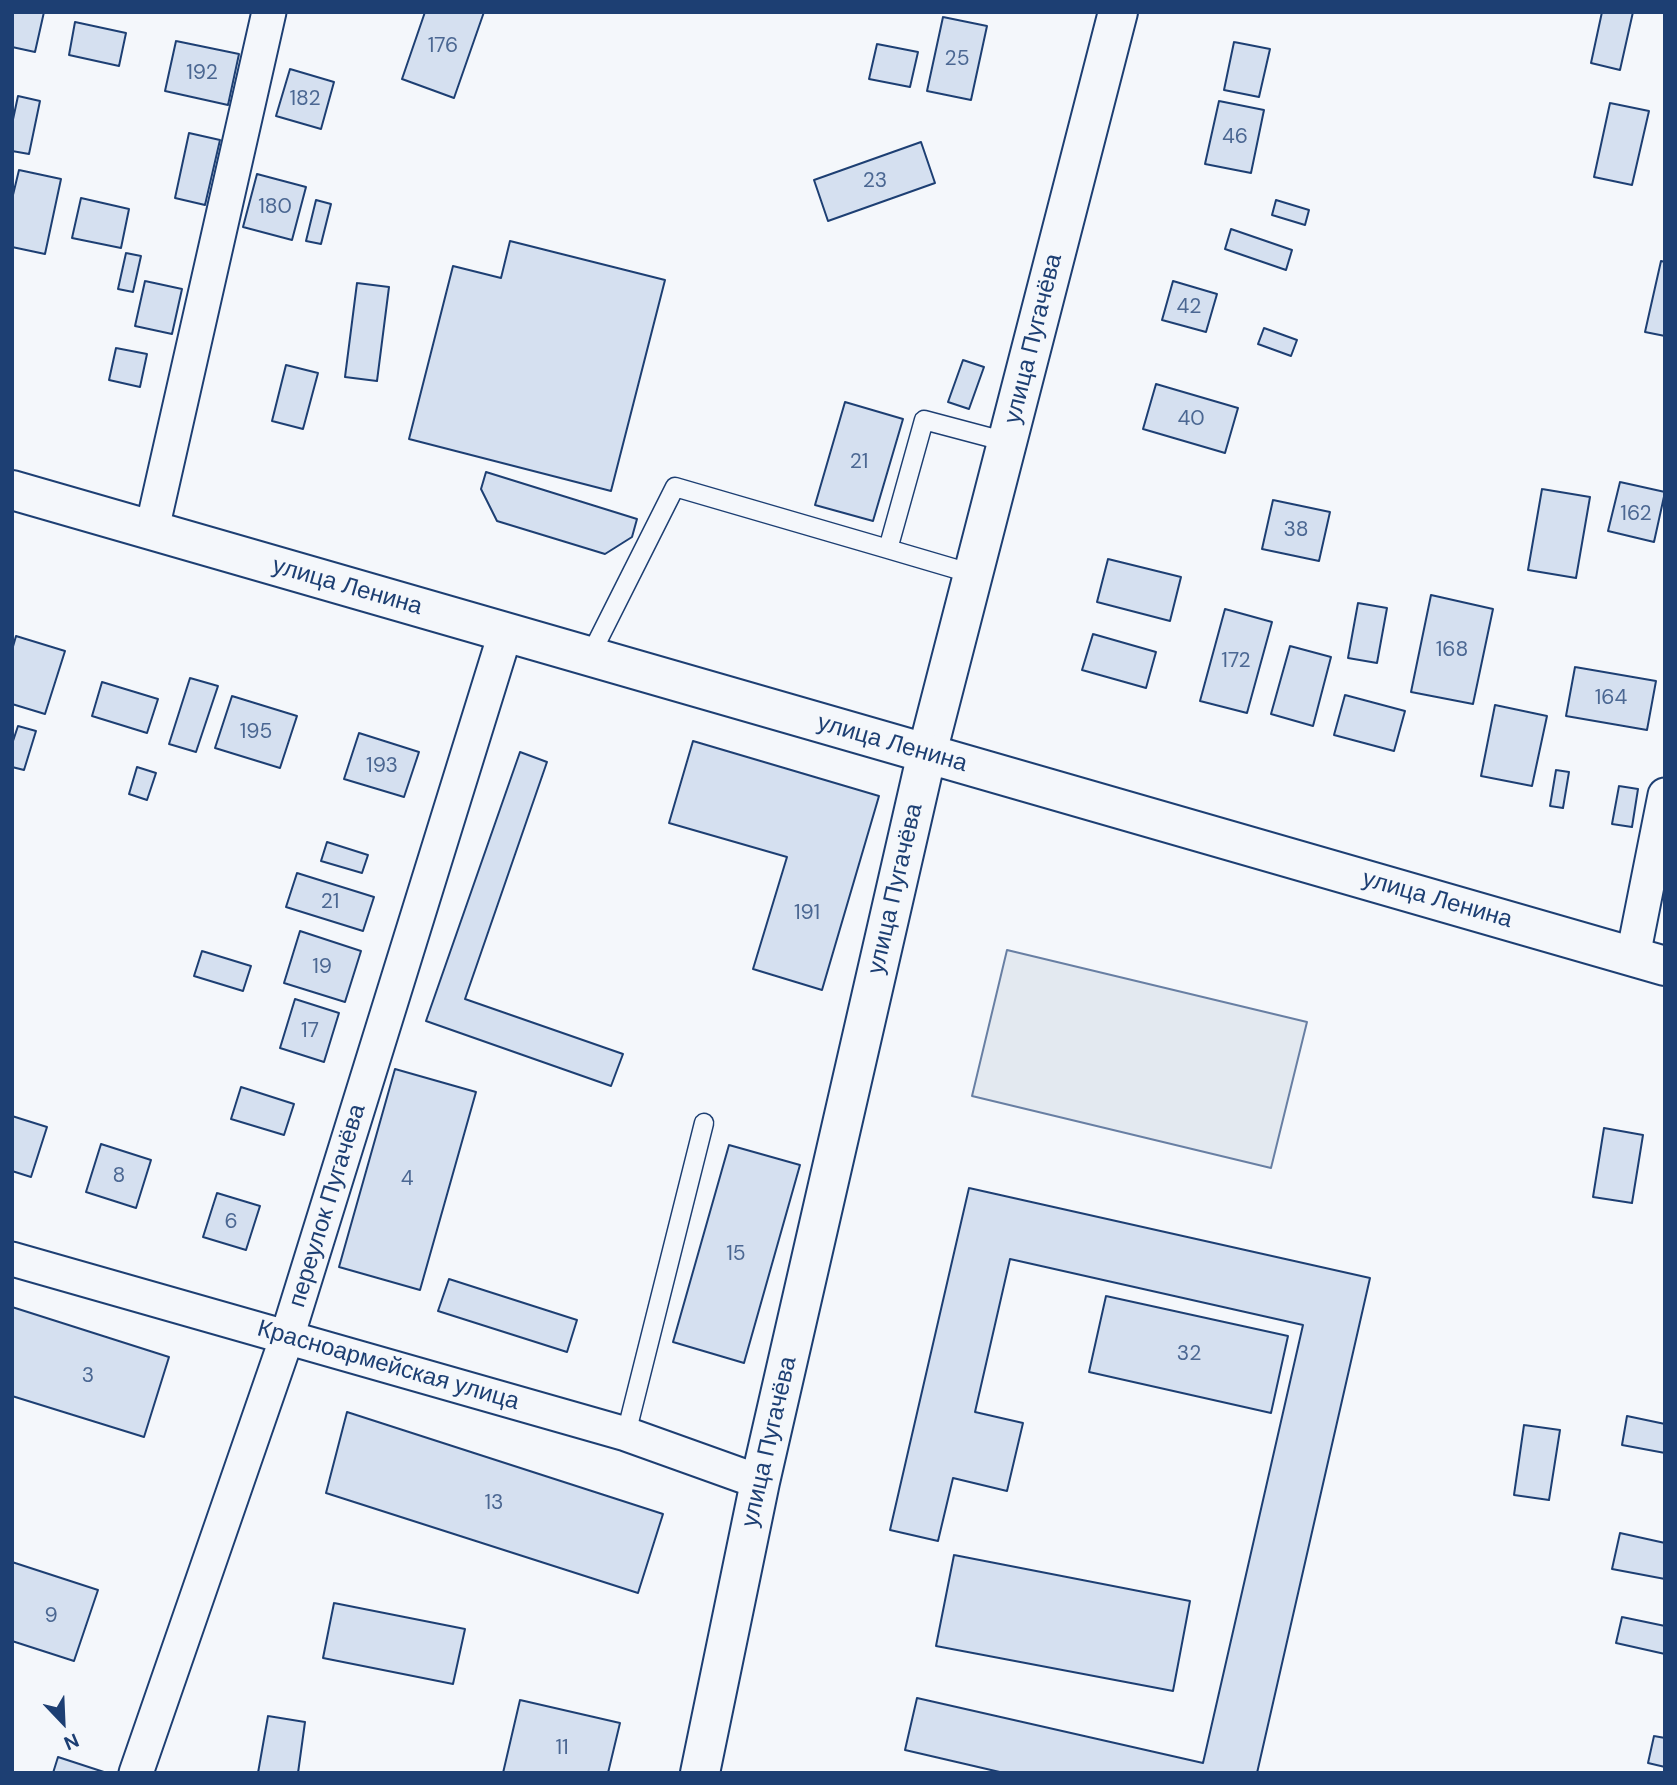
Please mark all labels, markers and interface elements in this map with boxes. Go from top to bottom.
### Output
house number: 176 [428,33,458,59]
house number: 25 [945,46,969,72]
house number: 192 [186,60,218,86]
house number: 182 [289,86,321,112]
house number: 46 [1222,124,1248,150]
house number: 23 [863,168,887,194]
house number: 180 [258,194,292,220]
street label: улица Пугачёва [999,251,1069,427]
house number: 42 [1177,294,1201,320]
house number: 40 [1177,406,1205,432]
house number: 21 [850,449,868,475]
house number: 162 [1620,501,1652,527]
house number: 38 [1283,517,1309,543]
street label: улица Ленина [269,552,425,622]
house number: 168 [1436,637,1468,663]
house number: 172 [1221,648,1251,674]
house number: 164 [1595,685,1627,711]
street label: улица Ленина [814,709,970,779]
house number: 195 [240,719,272,745]
house number: 193 [366,753,398,779]
street label: улица Пугачёва [862,801,930,977]
street label: улица Ленина [1359,865,1515,935]
house number: 21 [321,889,339,915]
house number: 191 [794,900,820,926]
house number: 19 [312,954,332,980]
house number: 17 [301,1018,319,1044]
street label: переулок Пугачёва [283,1101,373,1311]
house number: 8 [113,1163,125,1189]
house number: 4 [401,1166,413,1192]
house number: 6 [224,1209,238,1235]
house number: 15 [726,1241,746,1267]
street label: Красноармейская улица [254,1315,522,1417]
house number: 32 [1177,1341,1201,1367]
street label: улица Пугачёва [736,1354,804,1530]
house number: 3 [82,1363,94,1389]
house number: 13 [485,1490,503,1516]
house number: 9 [44,1603,58,1629]
north arrow [28,1687,98,1757]
text: N [60,1728,83,1756]
house number: 11 [555,1735,569,1761]

